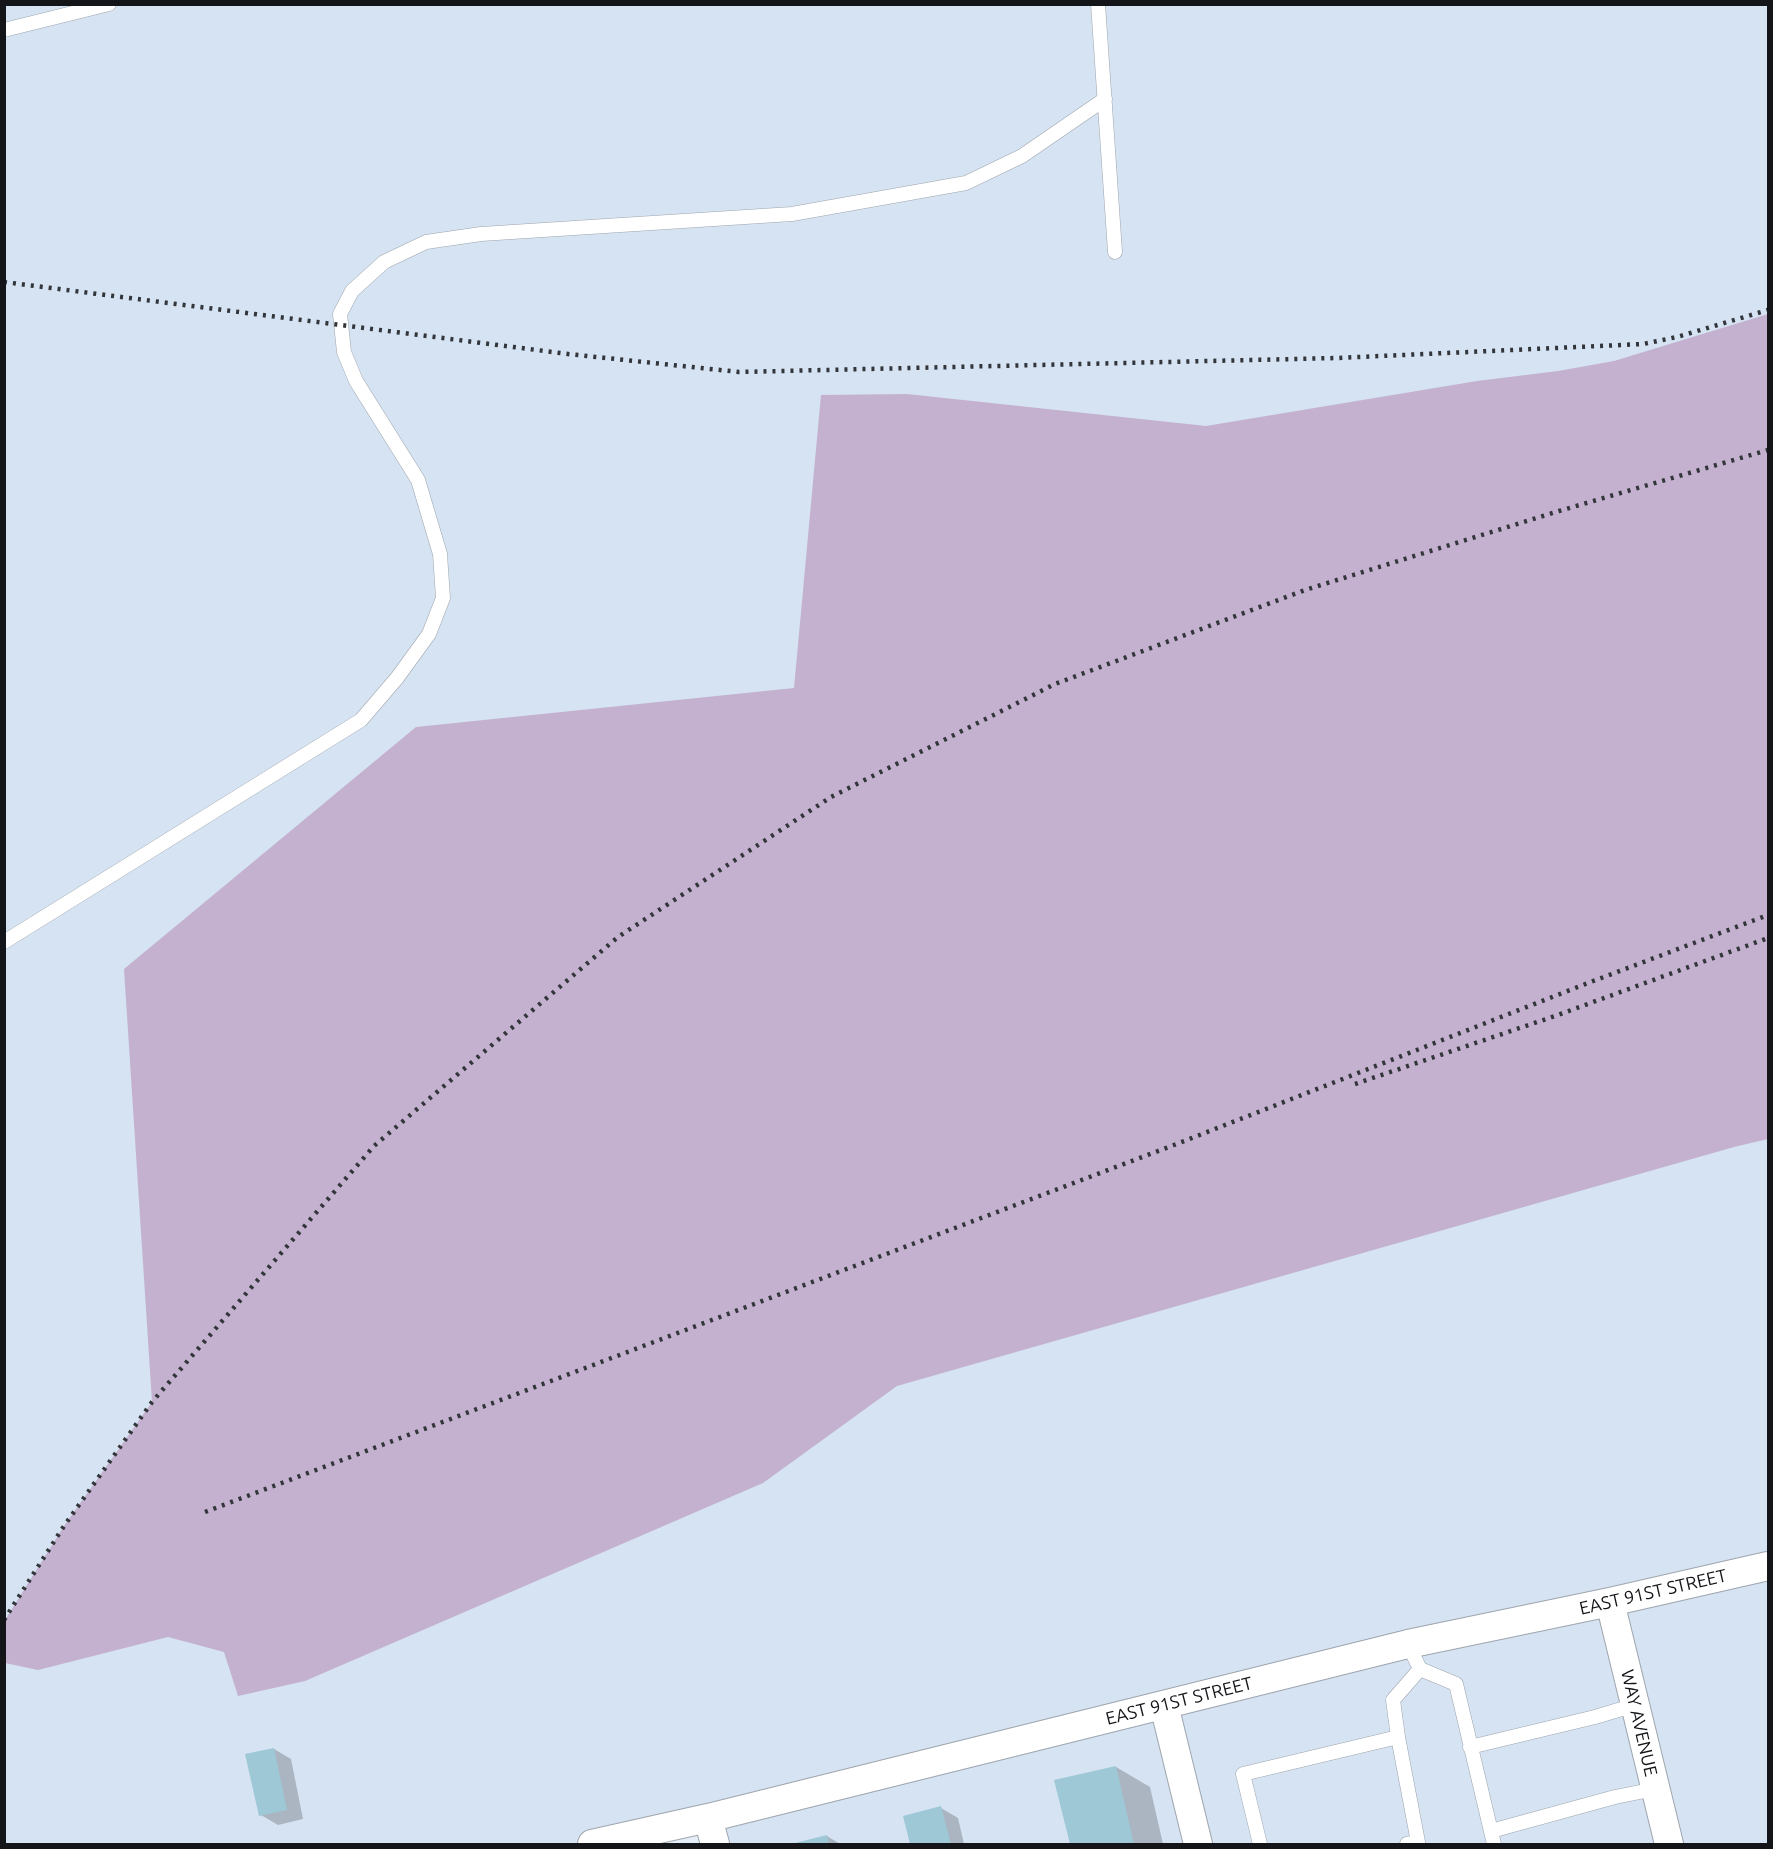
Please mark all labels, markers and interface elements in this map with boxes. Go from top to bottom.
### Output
street label: EAST 91ST STREET [1577,1565,1729,1619]
street label: WAY AVENUE [1616,1667,1662,1779]
street label: EAST 91ST STREET [1103,1672,1255,1730]

